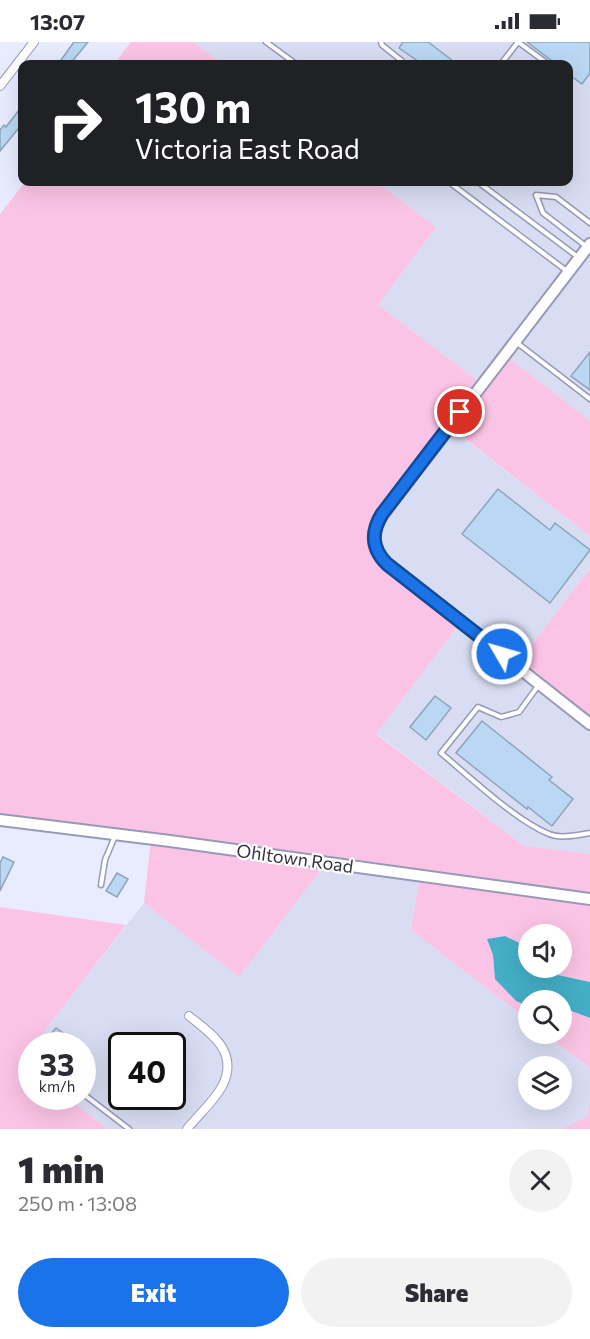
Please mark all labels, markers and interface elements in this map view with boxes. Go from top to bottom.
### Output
text: 13:07 [30,8,85,35]
text: 130 m [135,80,251,132]
icon: right [36,84,114,162]
text: Victoria East Road [135,132,360,165]
pin [434,386,485,437]
icon: arrive [443,395,476,428]
position arrow [470,622,534,686]
street label: Ohltown Road [235,839,355,877]
map controls [518,924,572,1110]
button: sound [518,924,572,978]
button: search [518,990,572,1044]
speed limit sign: 40 [108,1032,186,1110]
text: 33 [40,1045,74,1082]
button: layers [518,1056,572,1110]
text: km/h [39,1077,75,1095]
text: 1 min [18,1146,104,1190]
button: close [509,1149,572,1212]
text: 250 m · 13:08 [18,1191,137,1215]
button: Exit [18,1258,289,1327]
button: Share [301,1258,572,1327]

